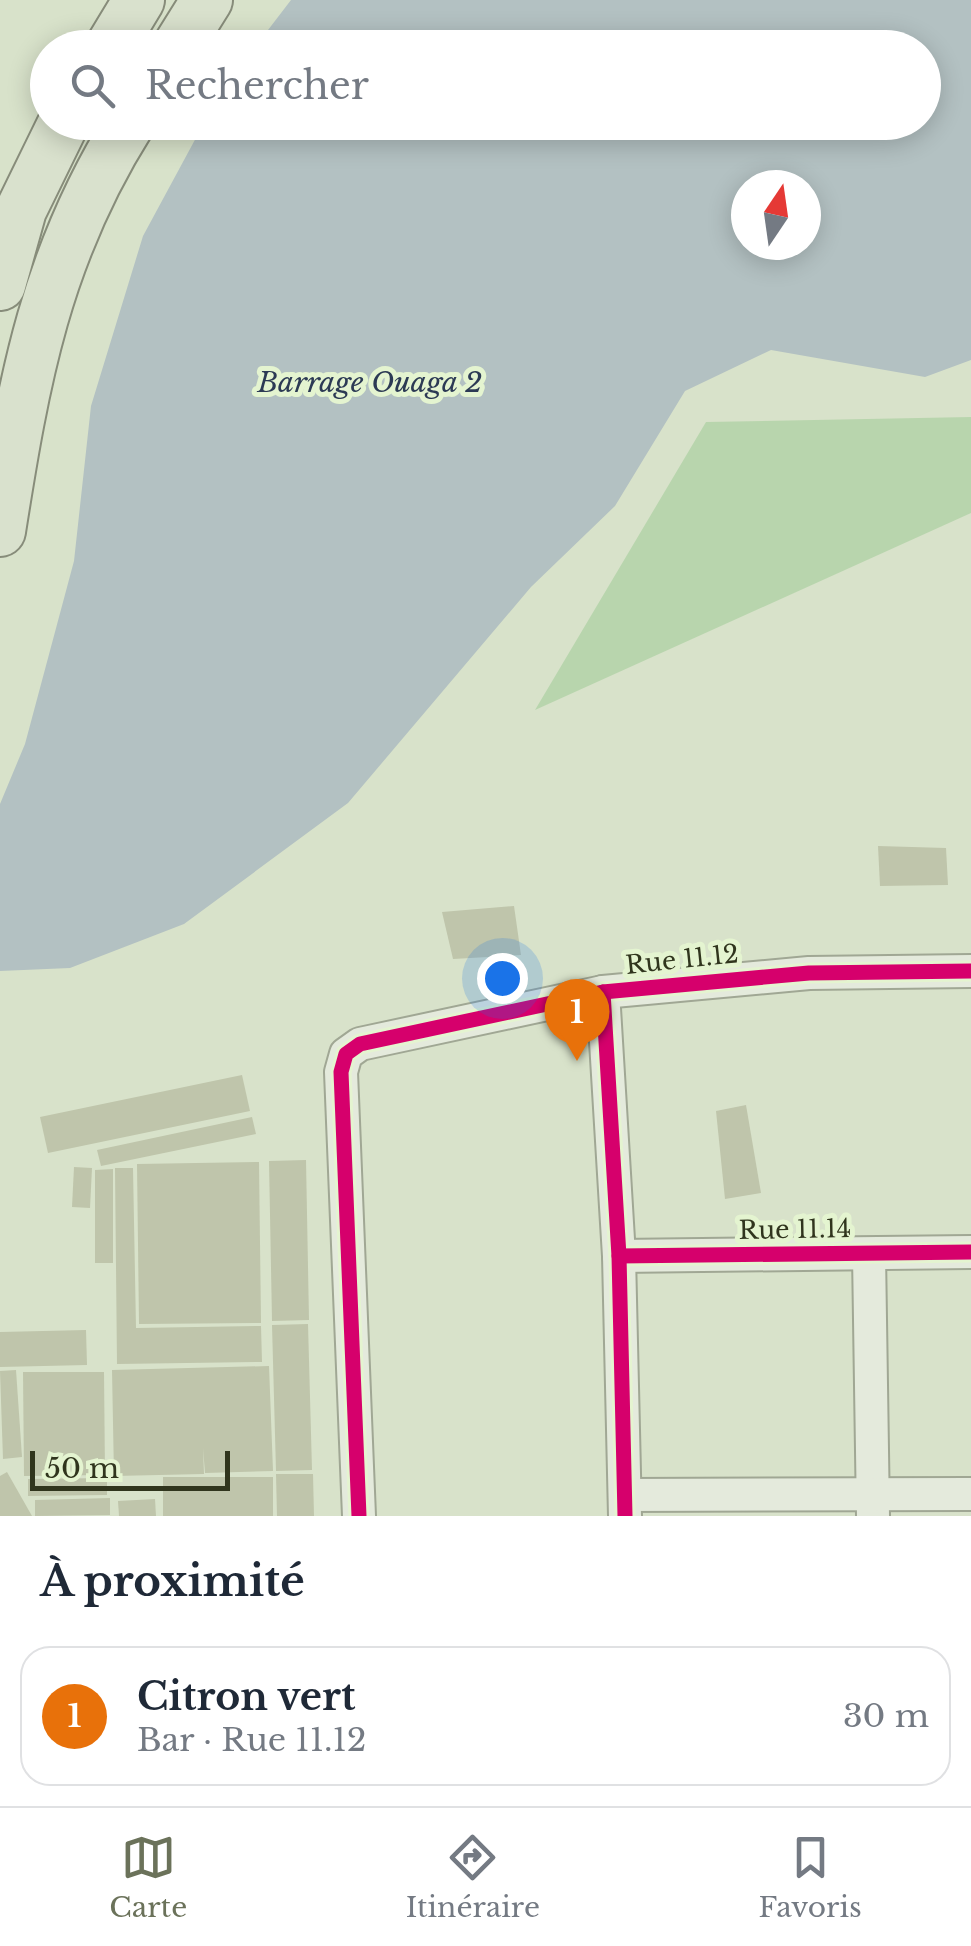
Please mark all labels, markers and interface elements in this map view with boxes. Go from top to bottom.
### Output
search box [30,30,941,140]
icon: search [65,58,120,113]
text: Rechercher [145,62,369,109]
north arrow [731,170,821,260]
water label: Barrage Ouaga 2 [257,365,482,400]
street label: Rue 11.12 [624,938,740,981]
your location [477,953,528,1004]
pin: 1 [544,978,610,1061]
street label: Rue 11.14 [738,1213,852,1246]
scale bar [30,1446,230,1490]
text: 50 m [45,1451,119,1486]
text: À proximité [40,1555,305,1607]
text: Citron vert [137,1673,356,1720]
text: 1 [68,1696,81,1736]
text: 30 m [843,1696,929,1736]
text: Bar · Rue 11.12 [137,1720,366,1760]
tab: Carte [109,1830,187,1925]
tab: Itinéraire [406,1830,540,1925]
tab: Favoris [759,1830,862,1925]

